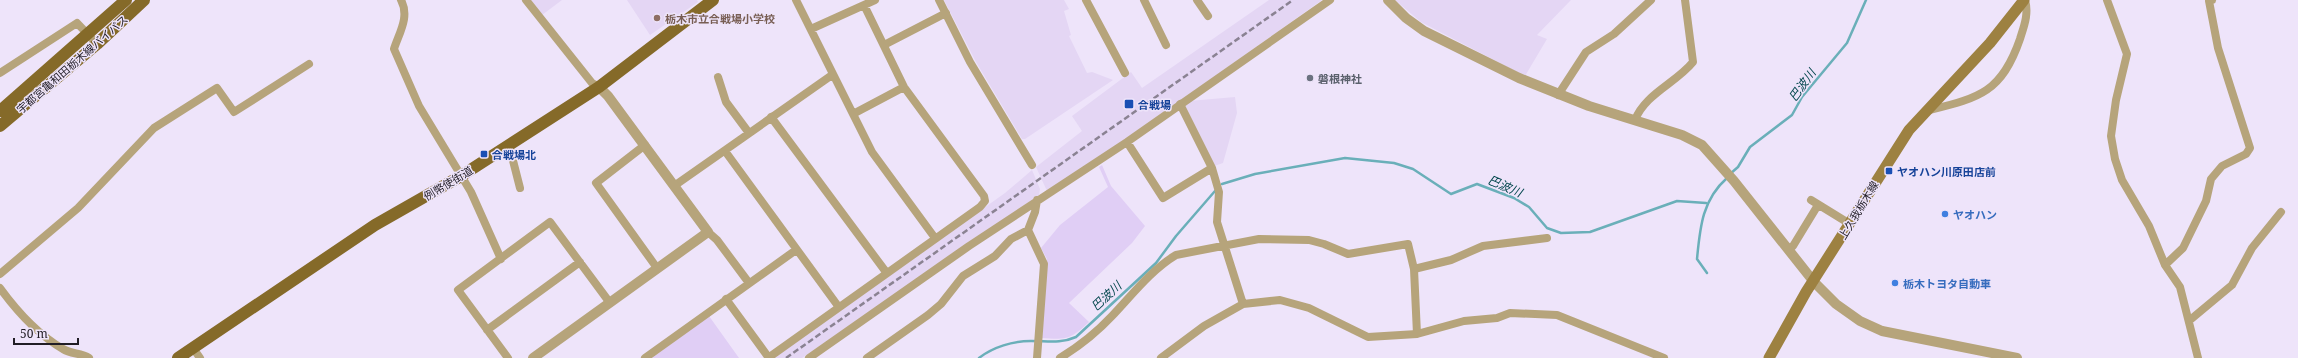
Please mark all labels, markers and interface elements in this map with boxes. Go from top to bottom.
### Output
place label: 栃木市立合戦場小学校 [665,11,775,26]
street label: 宇都宮亀和田栃木線バイパス [13,12,131,116]
marker: 栃木市立合戦場小学校 [652,13,662,23]
water label: 巴波川 [1785,64,1821,105]
place label: 磐根神社 [1318,71,1362,86]
marker: 磐根神社 [1305,73,1315,83]
place label: 合戦場 [1138,97,1171,112]
marker: 合戦場 [1123,98,1135,110]
place label: 合戦場北 [492,147,536,162]
marker: 合戦場北 [479,149,489,159]
street label: 例幣使街道 [421,162,475,204]
place label: ヤオハン川原田店前 [1897,164,1996,179]
marker: ヤオハン川原田店前 [1884,166,1894,176]
water label: 巴波川 [1485,171,1527,202]
street label: 上久我栃木線 [1835,178,1881,242]
place label: ヤオハン [1953,207,1997,222]
marker: ヤオハン [1940,209,1950,219]
water label: 巴波川 [1087,276,1126,314]
place label: 栃木トヨタ自動車 [1903,276,1991,291]
marker: 栃木トヨタ自動車 [1890,278,1900,288]
scale bar [14,320,78,346]
text: 50 m [20,325,48,342]

